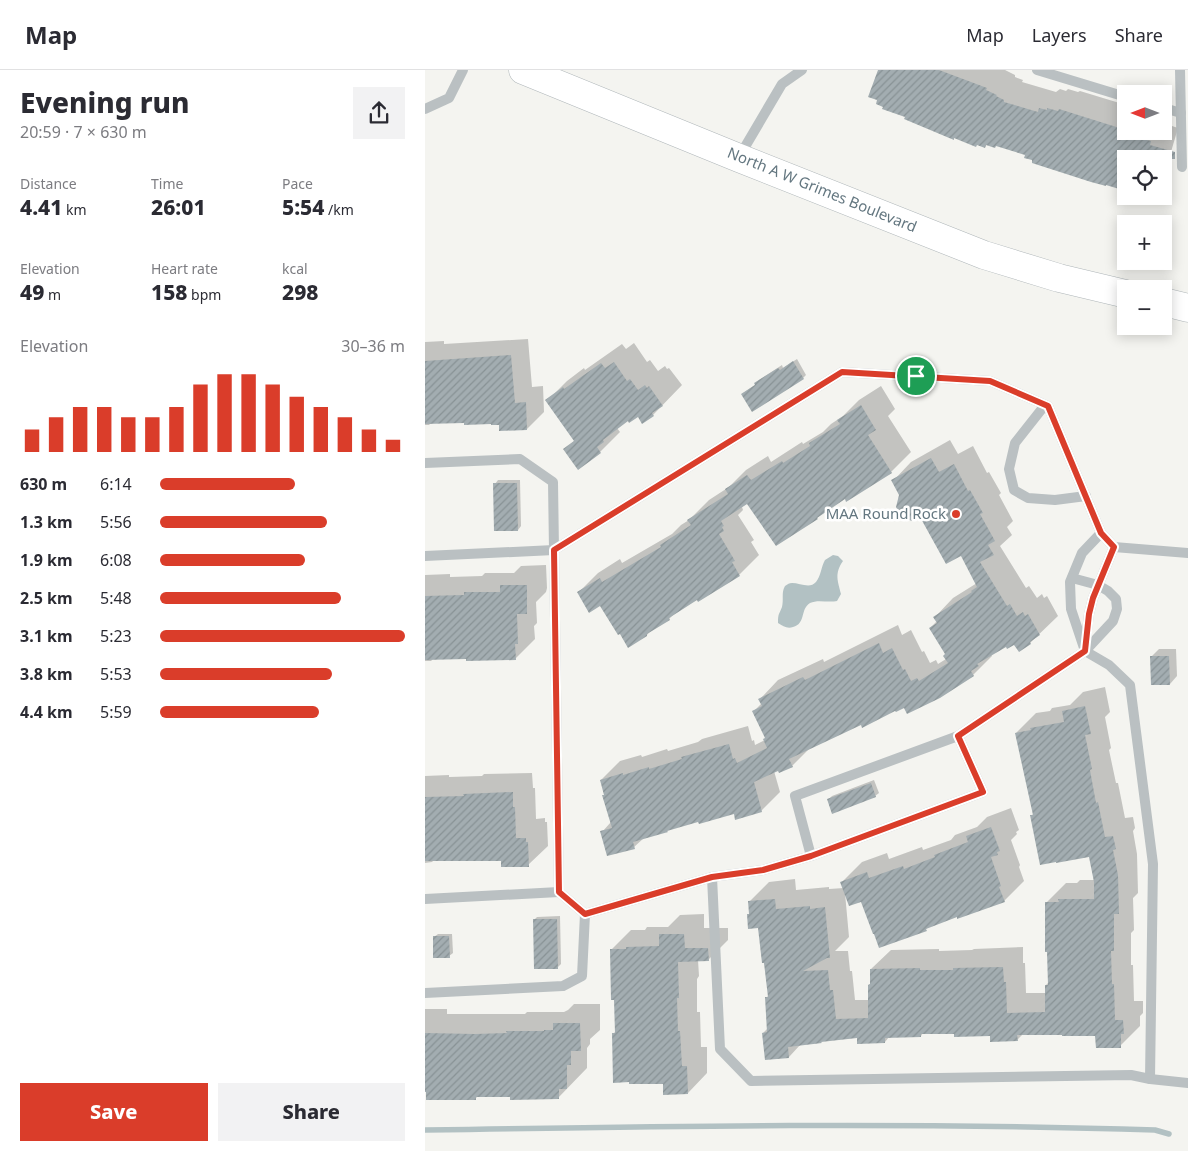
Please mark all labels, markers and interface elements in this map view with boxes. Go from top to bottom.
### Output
text: Map [25,18,77,51]
text: Map [966,23,1004,47]
text: Layers [1032,23,1087,47]
text: Share [1115,23,1163,47]
text: Evening run [20,83,189,121]
north arrow [1117,85,1173,140]
map controls [1117,85,1172,335]
button: share [353,87,405,139]
text: 20:59 · 7 × 630 m [20,121,147,143]
street label: North A W Grimes Boulevard [725,142,920,236]
button: locate [1117,150,1172,205]
text: Distance [20,174,77,193]
text: Time [151,174,183,193]
text: Pace [282,174,313,193]
text: 4.41 [20,193,62,221]
text: 26:01 [151,193,206,221]
text: 5:54 [282,193,324,221]
text: km [62,200,87,219]
text: /km [324,200,354,219]
button: + [1117,215,1172,270]
text: Elevation [20,259,80,278]
text: Heart rate [151,259,218,278]
text: kcal [282,259,308,278]
text: 49 [20,278,44,306]
text: 158 [151,278,187,306]
text: 298 [282,278,318,306]
button: − [1117,280,1172,335]
text: m [44,285,61,304]
text: bpm [187,285,221,304]
text: Elevation [20,335,88,357]
text: 30–36 m [341,335,405,357]
pin [895,355,937,397]
icon: arrive [902,362,930,390]
text: 630 m [20,473,67,495]
text: 6:14 [100,473,132,495]
place label: MAA Round Rock [826,503,946,523]
marker: MAA Round Rock [950,508,962,520]
text: 1.3 km [20,511,72,533]
text: 5:56 [100,511,132,533]
text: 1.9 km [20,549,72,571]
text: 6:08 [100,549,132,571]
text: 2.5 km [20,587,72,609]
text: 5:48 [100,587,132,609]
text: 3.1 km [20,625,72,647]
text: 5:23 [100,625,132,647]
text: 3.8 km [20,663,72,685]
text: 5:53 [100,663,132,685]
text: 4.4 km [20,701,72,723]
text: 5:59 [100,701,132,723]
button: Save [20,1083,208,1141]
button: Share [218,1083,405,1141]

